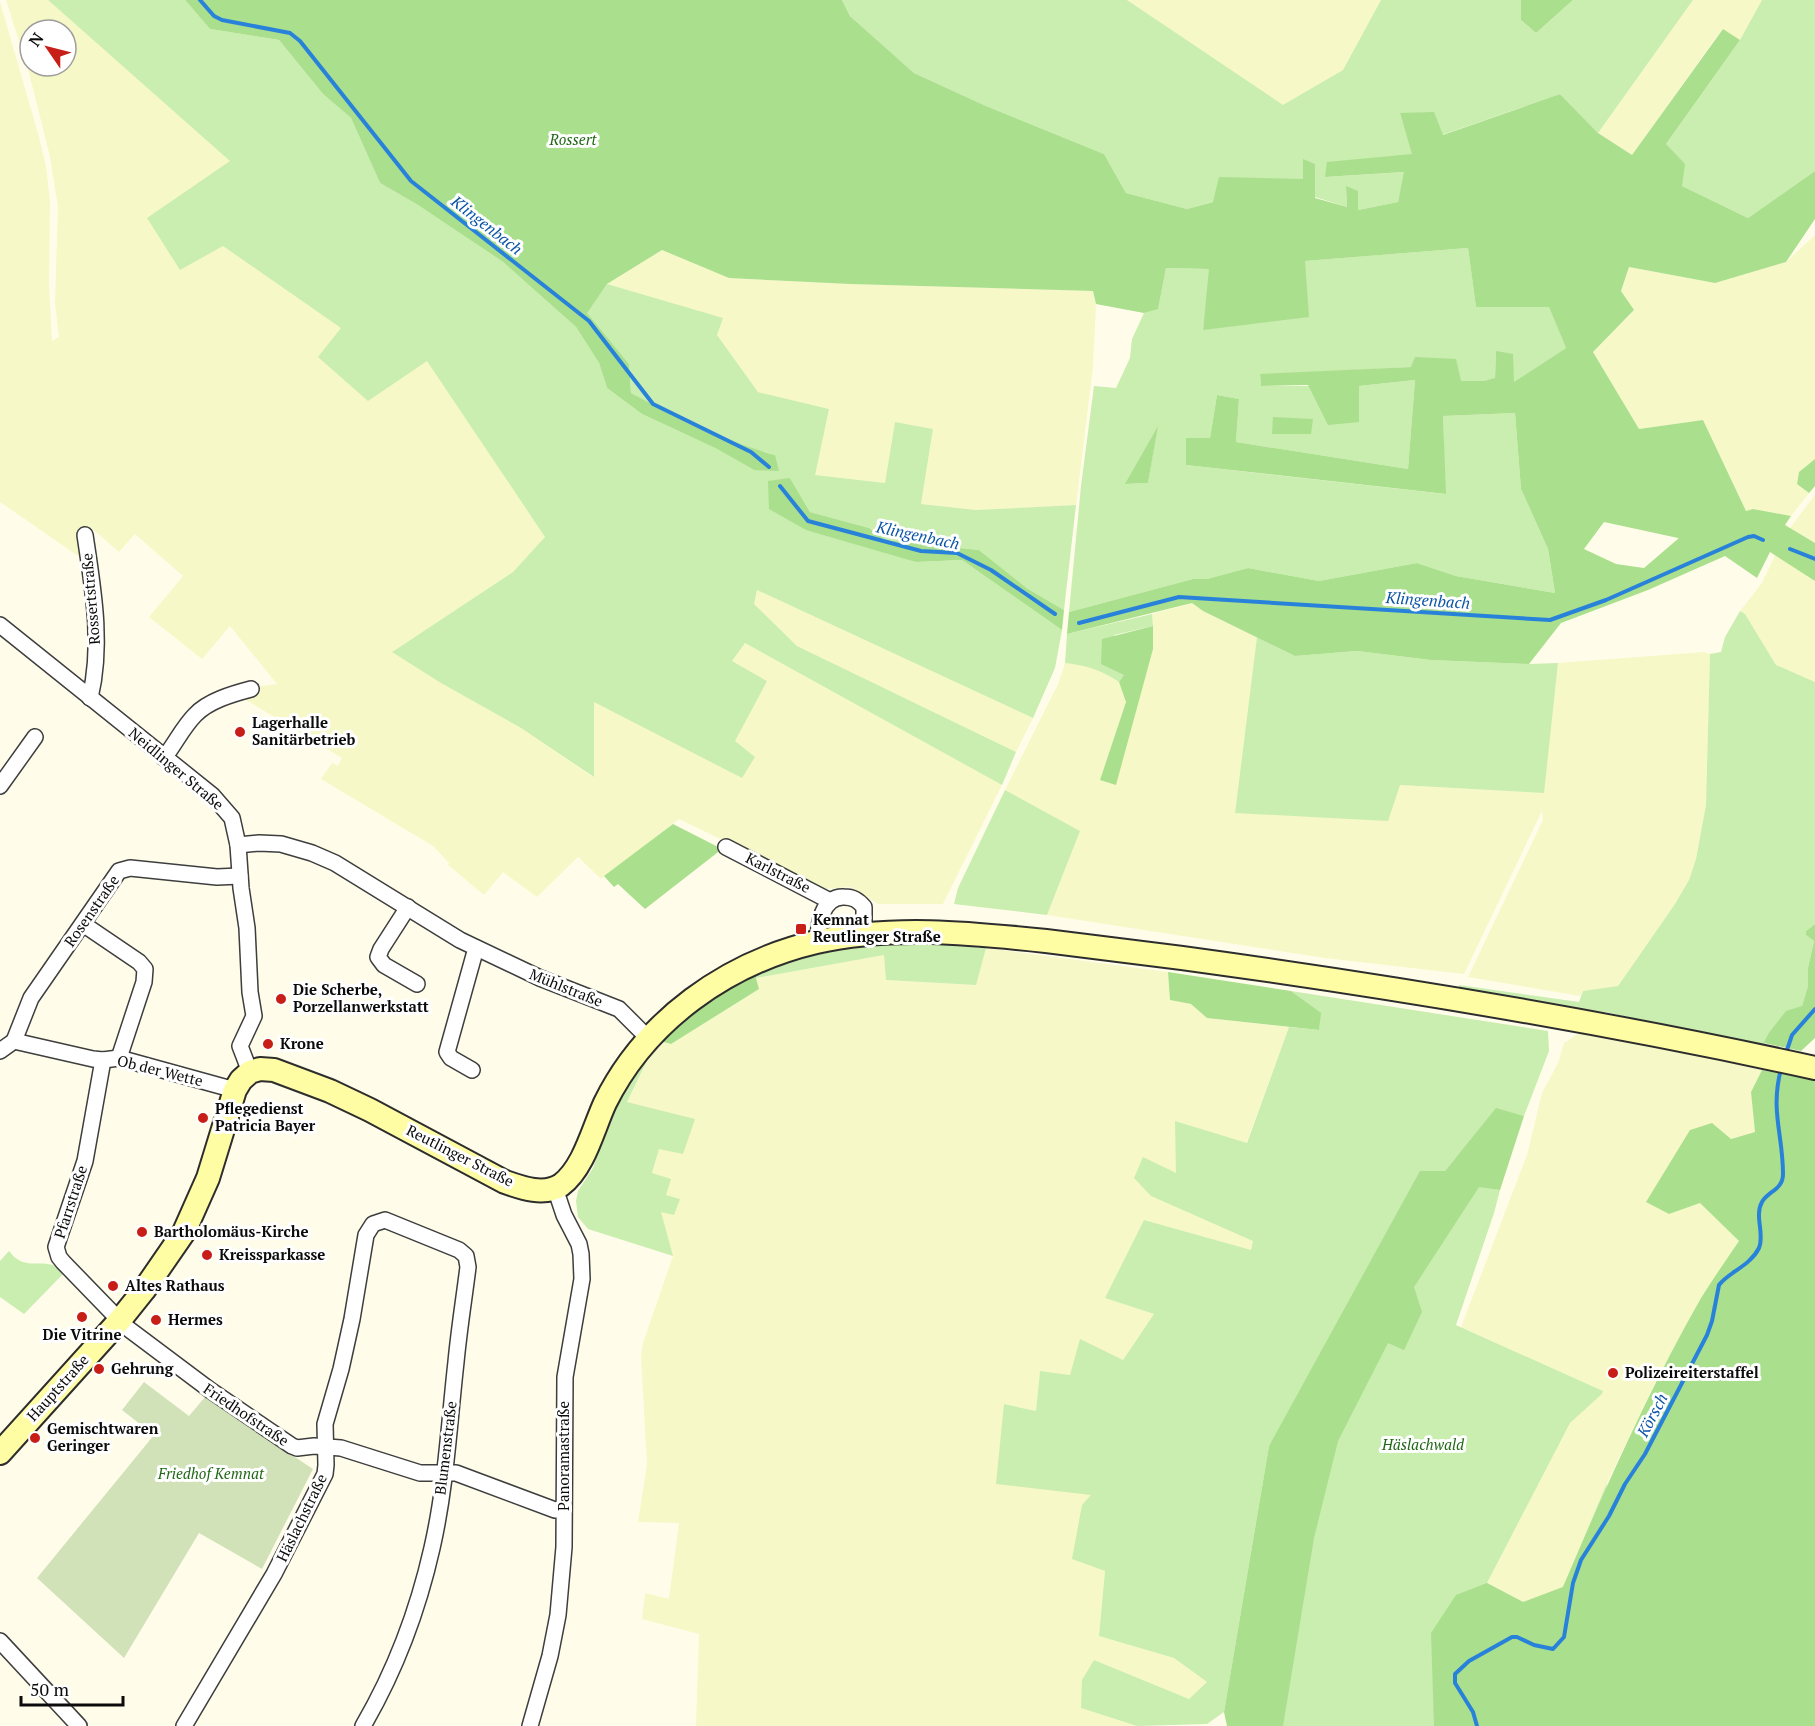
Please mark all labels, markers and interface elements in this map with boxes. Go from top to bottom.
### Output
north arrow [18,18,78,78]
text: N [23,28,48,51]
park label: Rossert [548,129,597,149]
water label: Klingenbach [446,190,527,260]
water label: Klingenbach [873,515,962,555]
street label: Rossertstraße [76,552,104,646]
water label: Klingenbach [1384,586,1471,614]
place label: Lagerhalle Sanitärbetrieb [252,712,356,749]
street label: Neidlinger Straße [125,723,228,814]
marker: Lagerhalle Sanitärbetrieb [233,725,247,739]
street label: Karlstraße [743,847,814,897]
street label: Rosenstraße [59,871,123,950]
place label: Kemnat Reutlinger Straße [813,909,941,946]
marker: Kemnat Reutlinger Straße [794,922,808,936]
street label: Mühlstraße [527,963,606,1011]
place label: Die Scherbe, Porzellanwerkstatt [293,979,429,1016]
marker: Die Scherbe, Porzellanwerkstatt [274,992,288,1006]
place label: Krone [280,1033,324,1053]
marker: Krone [261,1037,275,1051]
street label: Ob der Wette [115,1050,205,1090]
place label: Pflegedienst Patricia Bayer [215,1098,316,1135]
marker: Pflegedienst Patricia Bayer [196,1111,210,1125]
street label: Reutlinger Straße [403,1119,517,1191]
street label: Pfarrstraße [49,1163,91,1241]
place label: Bartholomäus-Kirche [154,1221,309,1241]
marker: Bartholomäus-Kirche [135,1225,149,1239]
place label: Kreissparkasse [219,1244,325,1264]
marker: Kreissparkasse [200,1248,214,1262]
place label: Altes Rathaus [125,1275,225,1295]
marker: Altes Rathaus [106,1279,120,1293]
place label: Hermes [168,1309,223,1329]
marker: Die Vitrine [75,1310,89,1324]
marker: Hermes [149,1313,163,1327]
place label: Die Vitrine [42,1324,122,1344]
street label: Hauptstraße [22,1350,93,1425]
place label: Gehrung [111,1358,174,1378]
marker: Gehrung [92,1362,106,1376]
place label: Polizeireiterstaffel [1625,1362,1759,1382]
marker: Polizeireiterstaffel [1606,1366,1620,1380]
street label: Friedhofstraße [200,1378,293,1450]
water label: Körsch [1631,1389,1673,1442]
street label: Blumenstraße [429,1400,461,1496]
street label: Panoramastraße [553,1401,573,1511]
place label: Gemischtwaren Geringer [47,1418,159,1455]
marker: Gemischtwaren Geringer [28,1431,42,1445]
park label: Häslachwald [1381,1434,1465,1454]
park label: Friedhof Kemnat [157,1463,265,1483]
street label: Häslachstraße [271,1470,331,1565]
scale bar [21,1669,123,1707]
text: 50 m [30,1677,70,1701]

